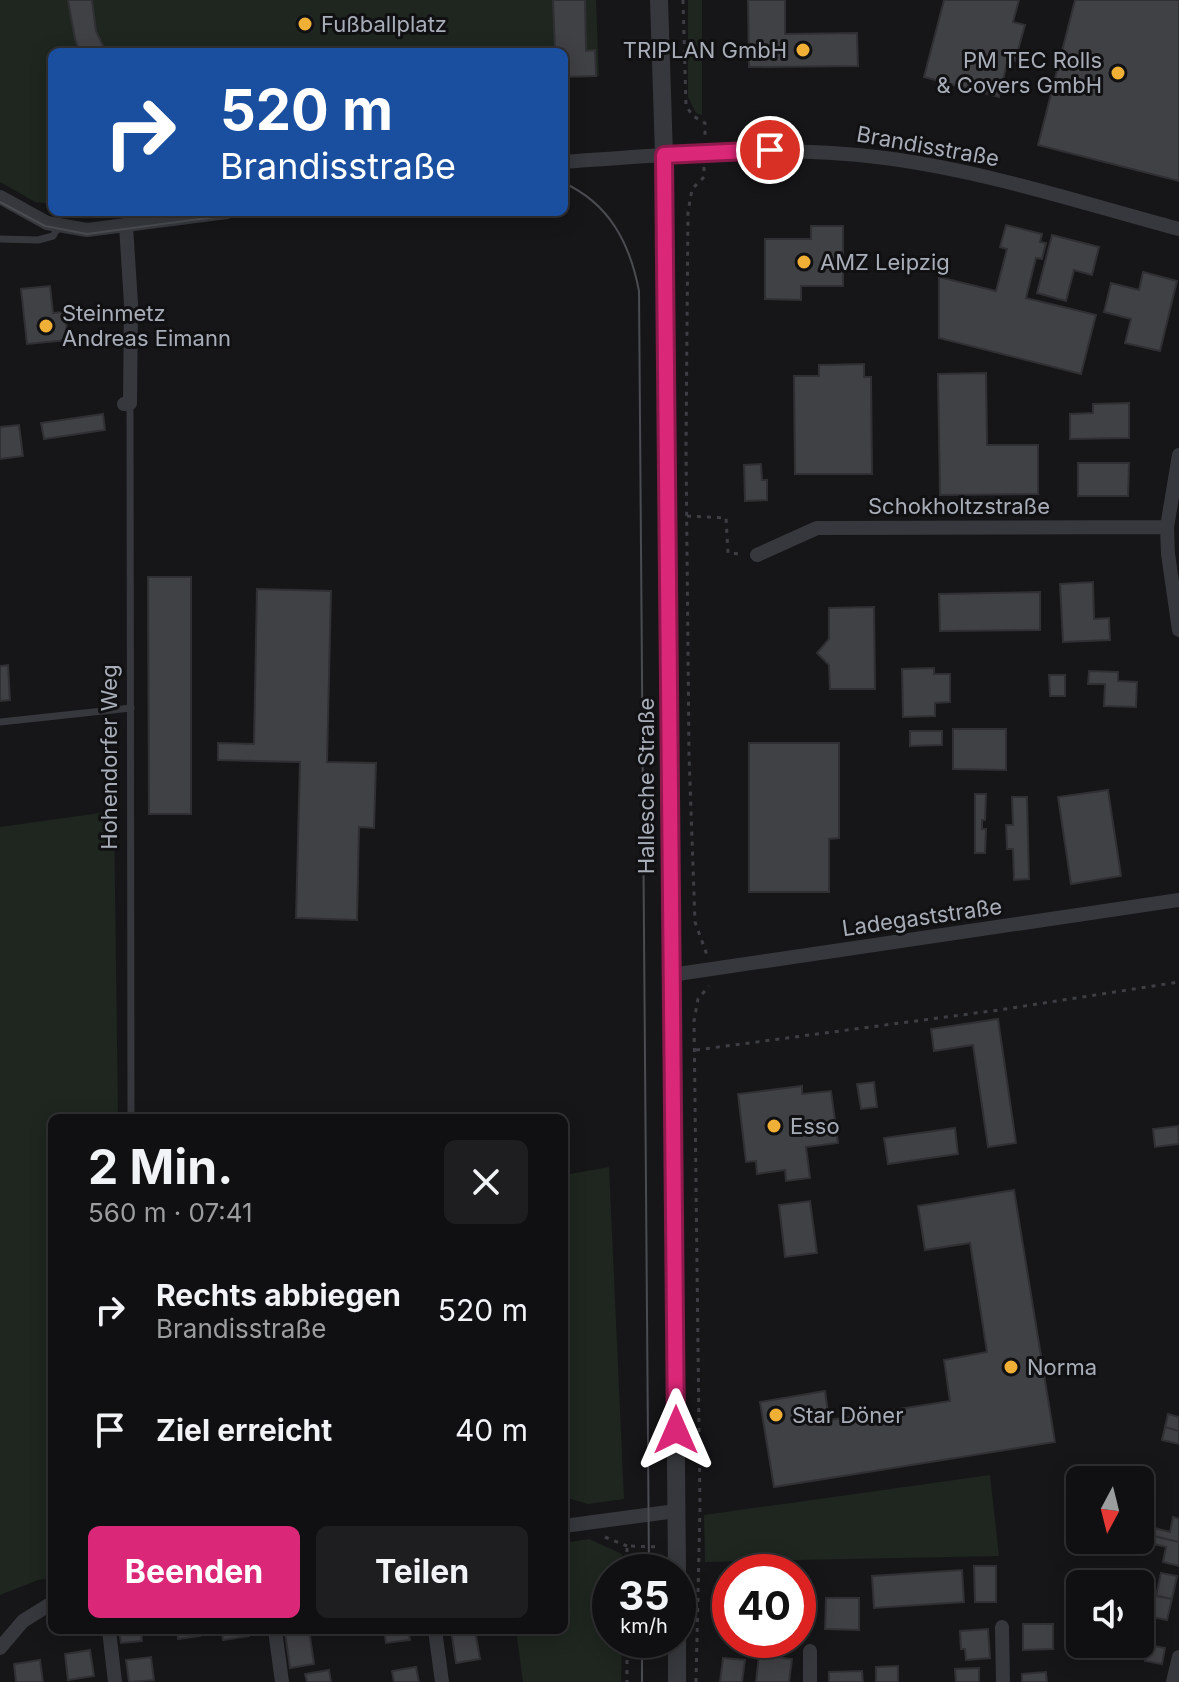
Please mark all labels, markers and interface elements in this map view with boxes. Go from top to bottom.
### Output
place label: Fußballplatz [321,11,447,37]
marker: Fußballplatz [296,15,314,33]
place label: TRIPLAN GmbH [623,37,787,63]
marker: TRIPLAN GmbH [794,41,812,59]
place label: PM TEC Rolls & Covers GmbH [936,47,1102,98]
marker: PM TEC Rolls & Covers GmbH [1109,64,1127,82]
text: 520 m [220,76,393,144]
icon: right [88,80,192,184]
pin [736,116,804,184]
street label: Brandisstraße [855,121,1001,171]
icon: arrive [748,128,792,172]
text: Brandisstraße [220,144,456,188]
place label: AMZ Leipzig [820,249,950,275]
marker: AMZ Leipzig [795,253,813,271]
place label: Steinmetz Andreas Eimann [62,300,231,351]
marker: Steinmetz Andreas Eimann [37,317,55,335]
street label: Schokholtzstraße [868,493,1050,519]
street label: Hohendorfer Weg [96,664,122,850]
street label: Hallesche Straße [633,698,659,874]
street label: Ladegaststraße [840,893,1004,941]
place label: Esso [790,1113,840,1139]
marker: Esso [765,1117,783,1135]
text: 2 Min. [88,1137,233,1196]
button: close [444,1140,528,1224]
text: 560 m · 07:41 [88,1197,253,1228]
text: Rechts abbiegen [156,1277,401,1313]
icon: right [88,1288,132,1332]
text: 520 m [438,1292,528,1328]
text: Brandisstraße [156,1313,327,1344]
place label: Norma [1027,1354,1097,1380]
marker: Norma [1002,1358,1020,1376]
position arrow [634,1388,718,1472]
place label: Star Döner [792,1402,903,1428]
marker: Star Döner [767,1406,785,1424]
icon: arrive [88,1408,132,1452]
text: Ziel erreicht [156,1412,332,1448]
text: 40 m [455,1412,528,1448]
north arrow [1066,1466,1154,1554]
map controls [1066,1466,1154,1658]
button: Beenden [88,1526,300,1618]
button: Teilen [316,1526,528,1618]
speed limit sign: 40 [712,1554,816,1658]
button: sound [1066,1570,1154,1658]
text: 35 [618,1571,670,1620]
text: km/h [620,1614,668,1638]

